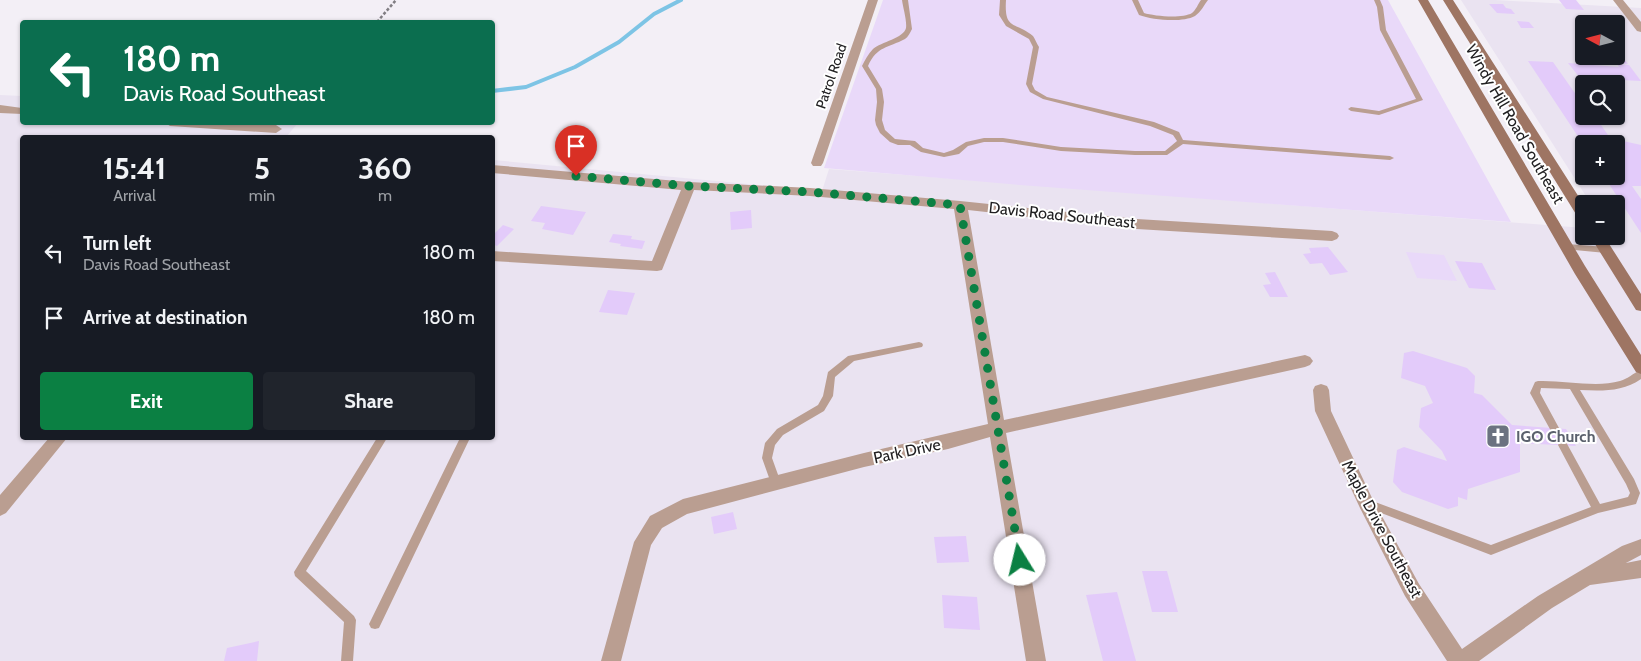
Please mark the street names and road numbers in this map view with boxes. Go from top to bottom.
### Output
street label: Patrol Road [811,41,851,111]
street label: Windy Hill Road Southeast [1462,41,1569,207]
street label: Davis Road Southeast [988,198,1137,232]
street label: Park Drive [872,435,942,467]
street label: Maple Drive Southeast [1338,457,1427,602]

